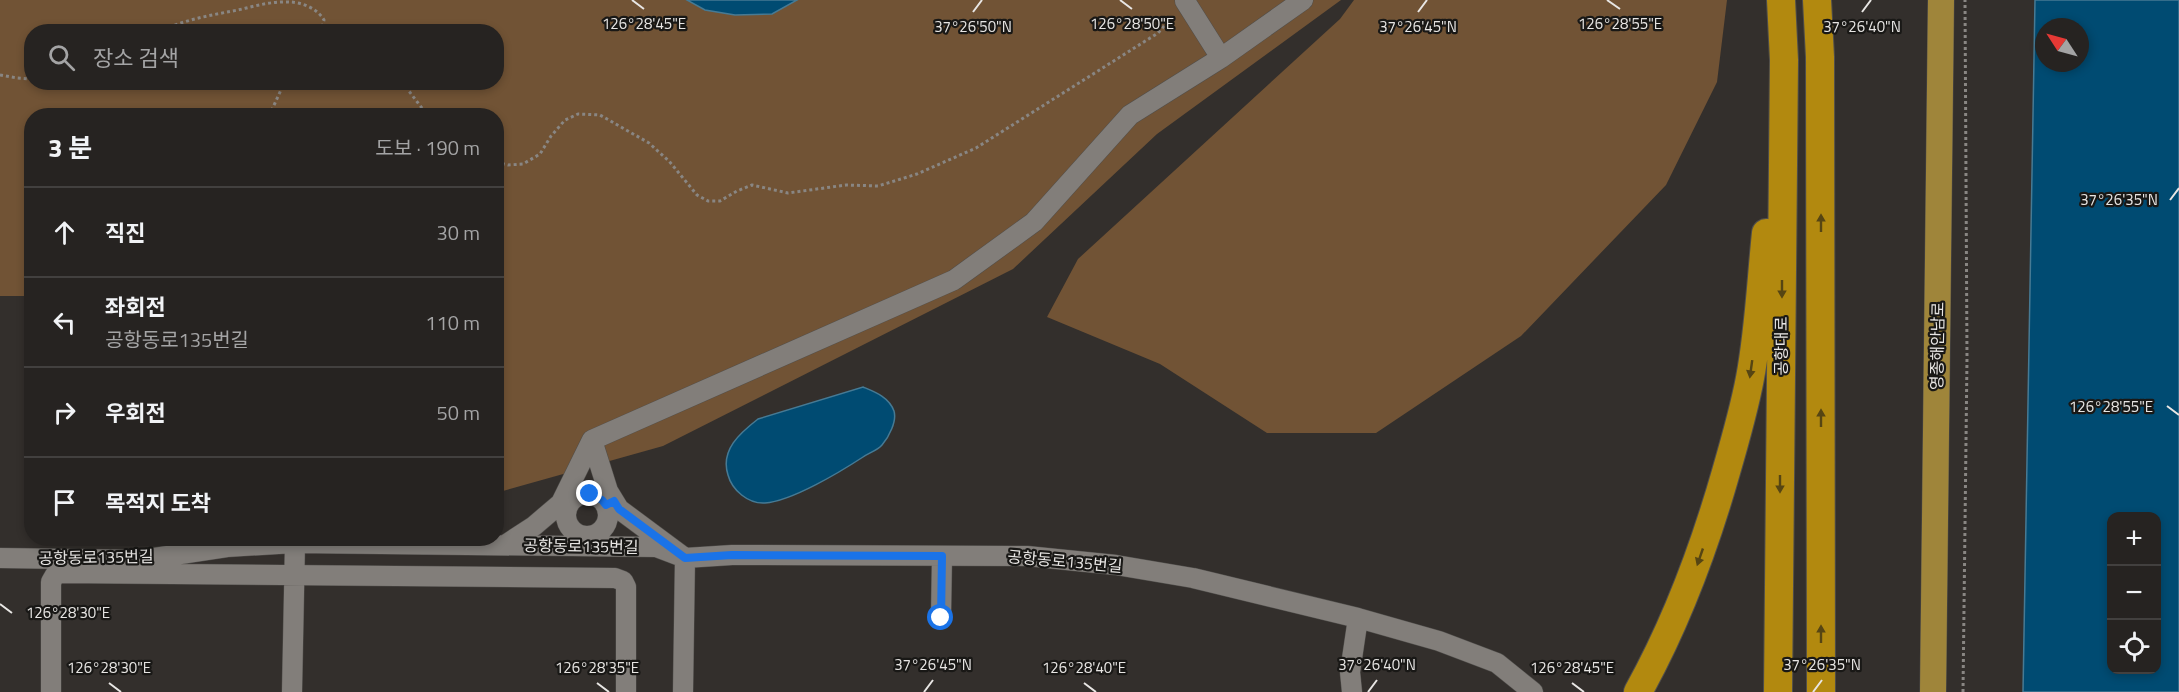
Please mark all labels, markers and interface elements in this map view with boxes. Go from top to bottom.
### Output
text: 126°28'45"E [602,12,686,35]
text: 126°28'50"E [1090,12,1174,35]
text: 126°28'55"E [1578,12,1662,35]
text: 37°26'50"N [934,15,1012,38]
text: 37°26'45"N [1379,15,1457,38]
text: 37°26'40"N [1823,15,1901,38]
north arrow [2035,18,2089,72]
search box [24,24,504,90]
icon: search [45,41,78,74]
text: 장소 검색 [93,41,179,75]
text: 3 분 [48,128,92,167]
text: 도보 · 190 m [375,132,480,163]
text: 37°26'35"N [2080,188,2158,211]
one-way arrow [1816,213,1825,232]
icon: ahead [48,216,81,249]
text: 직진 [105,216,145,250]
text: 30 m [436,217,480,248]
one-way arrow [1777,280,1787,299]
text: 좌회전 [105,290,166,324]
street label: 영종해안남로 [1924,301,1950,390]
icon: left [48,306,81,339]
text: 110 m [425,307,480,338]
street label: 공항대로 [1769,316,1793,375]
text: 공항동로135번길 [105,324,249,355]
one-way arrow [1747,360,1756,379]
text: 126°28'55"E [2069,395,2153,418]
icon: right [48,396,81,429]
text: 우회전 [105,396,166,430]
text: 50 m [436,397,480,428]
one-way arrow [1816,408,1826,427]
one-way arrow [1775,475,1785,494]
route end [576,480,602,506]
icon: arrive [48,486,81,519]
text: 목적지 도착 [105,486,211,520]
map controls [2107,512,2161,674]
button: + [2107,512,2161,566]
street label: 공항동로135번길 [523,533,639,559]
street label: 공항동로135번길 [38,544,154,570]
street label: 공항동로135번길 [1007,544,1123,578]
one-way arrow [1694,548,1704,566]
button: − [2107,566,2161,620]
text: 126°28'30"E [26,601,110,624]
route start [927,604,953,630]
button: locate [2107,620,2161,674]
one-way arrow [1816,624,1826,643]
text: 37°26'45"N [894,653,972,676]
text: 37°26'40"N [1338,653,1416,676]
text: 37°26'35"N [1783,653,1861,676]
text: 126°28'30"E [67,656,151,679]
text: 126°28'35"E [555,656,639,679]
text: 126°28'40"E [1042,656,1126,679]
text: 126°28'45"E [1530,656,1614,679]

